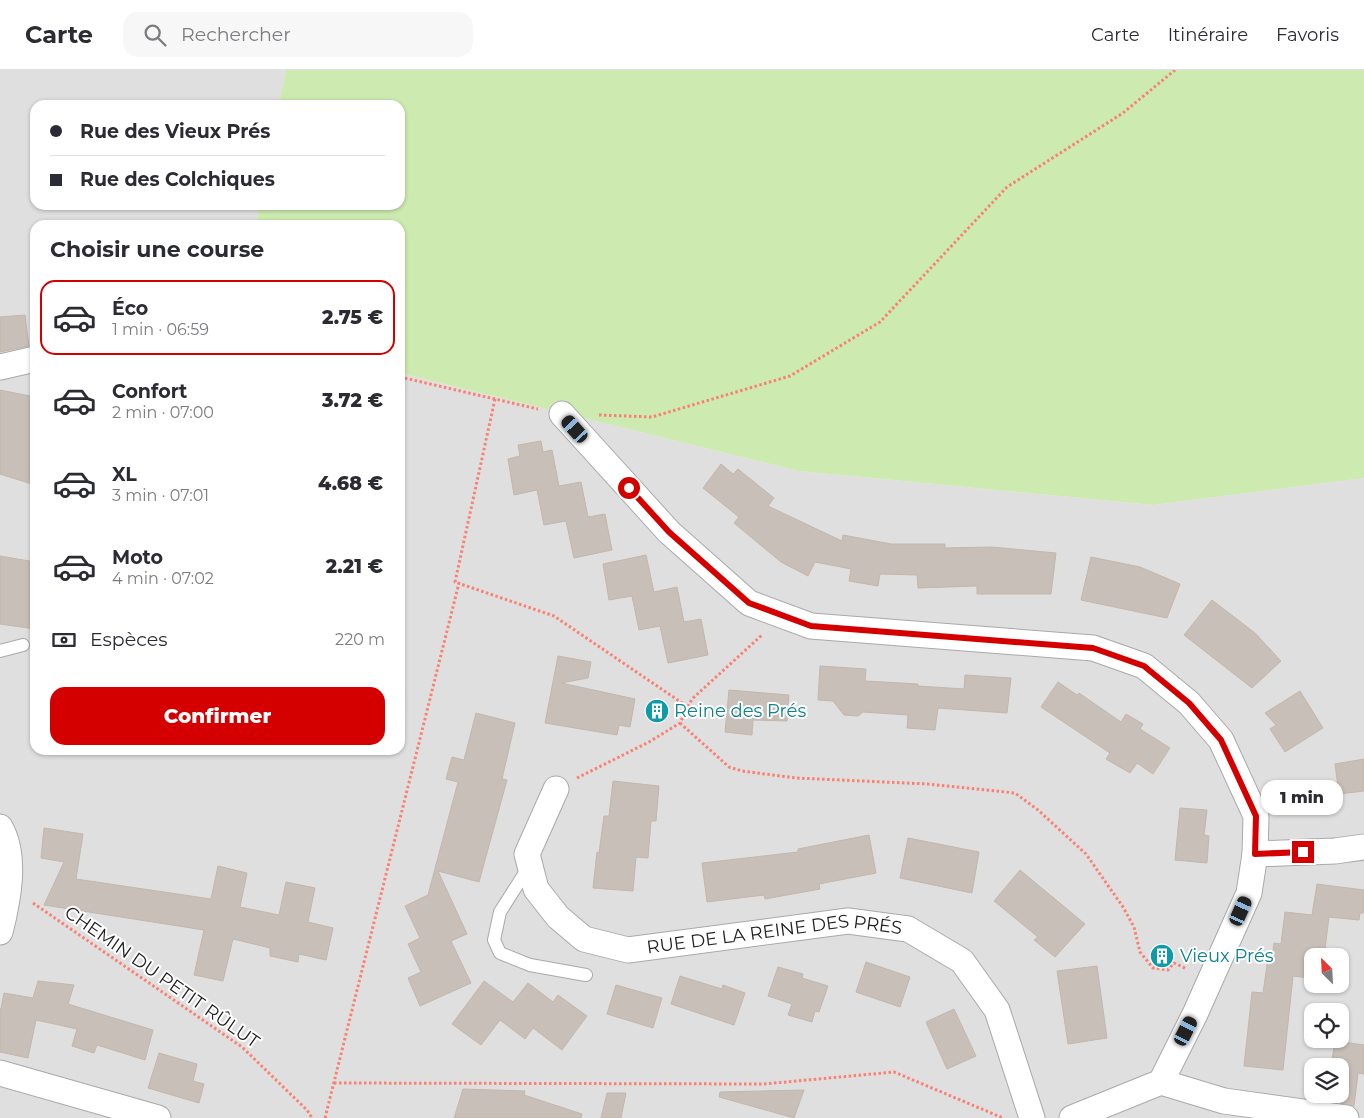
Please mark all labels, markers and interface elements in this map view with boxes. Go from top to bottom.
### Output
search box [123,12,473,57]
text: Carte [25,20,93,49]
icon: search [141,21,169,49]
text: Rechercher [181,23,291,46]
text: Carte [1091,24,1140,46]
text: Itinéraire [1168,24,1248,46]
text: Favoris [1276,24,1339,46]
text: Rue des Vieux Prés [80,120,270,143]
text: Rue des Colchiques [80,168,275,191]
text: Choisir une course [50,236,264,263]
icon: car [52,295,97,340]
text: Éco [112,297,148,320]
text: 2.75 € [322,306,383,329]
text: 1 min · 06:59 [112,320,209,339]
icon: car [52,378,97,423]
text: Confort [112,380,187,403]
text: 3.72 € [322,389,383,412]
text: 2 min · 07:00 [112,403,214,422]
car [559,413,590,445]
icon: car [52,461,97,506]
text: XL [112,463,137,486]
text: 4.68 € [318,472,383,495]
route start [618,477,640,499]
text: 3 min · 07:01 [112,486,209,505]
icon: car [52,544,97,589]
text: Moto [112,546,163,569]
text: 2.21 € [326,555,383,578]
text: 4 min · 07:02 [112,569,214,588]
icon: cash [50,626,78,654]
text: Espèces [90,628,167,651]
text: 220 m [335,630,385,649]
button: Confirmer [50,687,385,745]
building icon: Reine des Prés [644,698,670,724]
place label: Reine des Prés [674,700,806,722]
callout: 1 min [1262,780,1344,814]
text: 1 min [1280,788,1324,807]
route end [1292,841,1314,863]
car [1228,894,1253,928]
street label: CHEMIN DU PETIT RÛLUT [60,901,264,1053]
street label: RUE DE LA REINE DES PRÉS [645,910,903,958]
building icon: Vieux Prés [1149,943,1175,969]
place label: Vieux Prés [1180,945,1274,967]
north arrow [1304,948,1349,992]
map controls [1304,948,1349,1103]
button: locate [1304,1003,1349,1048]
car [1172,1014,1199,1048]
button: layers [1304,1058,1349,1103]

